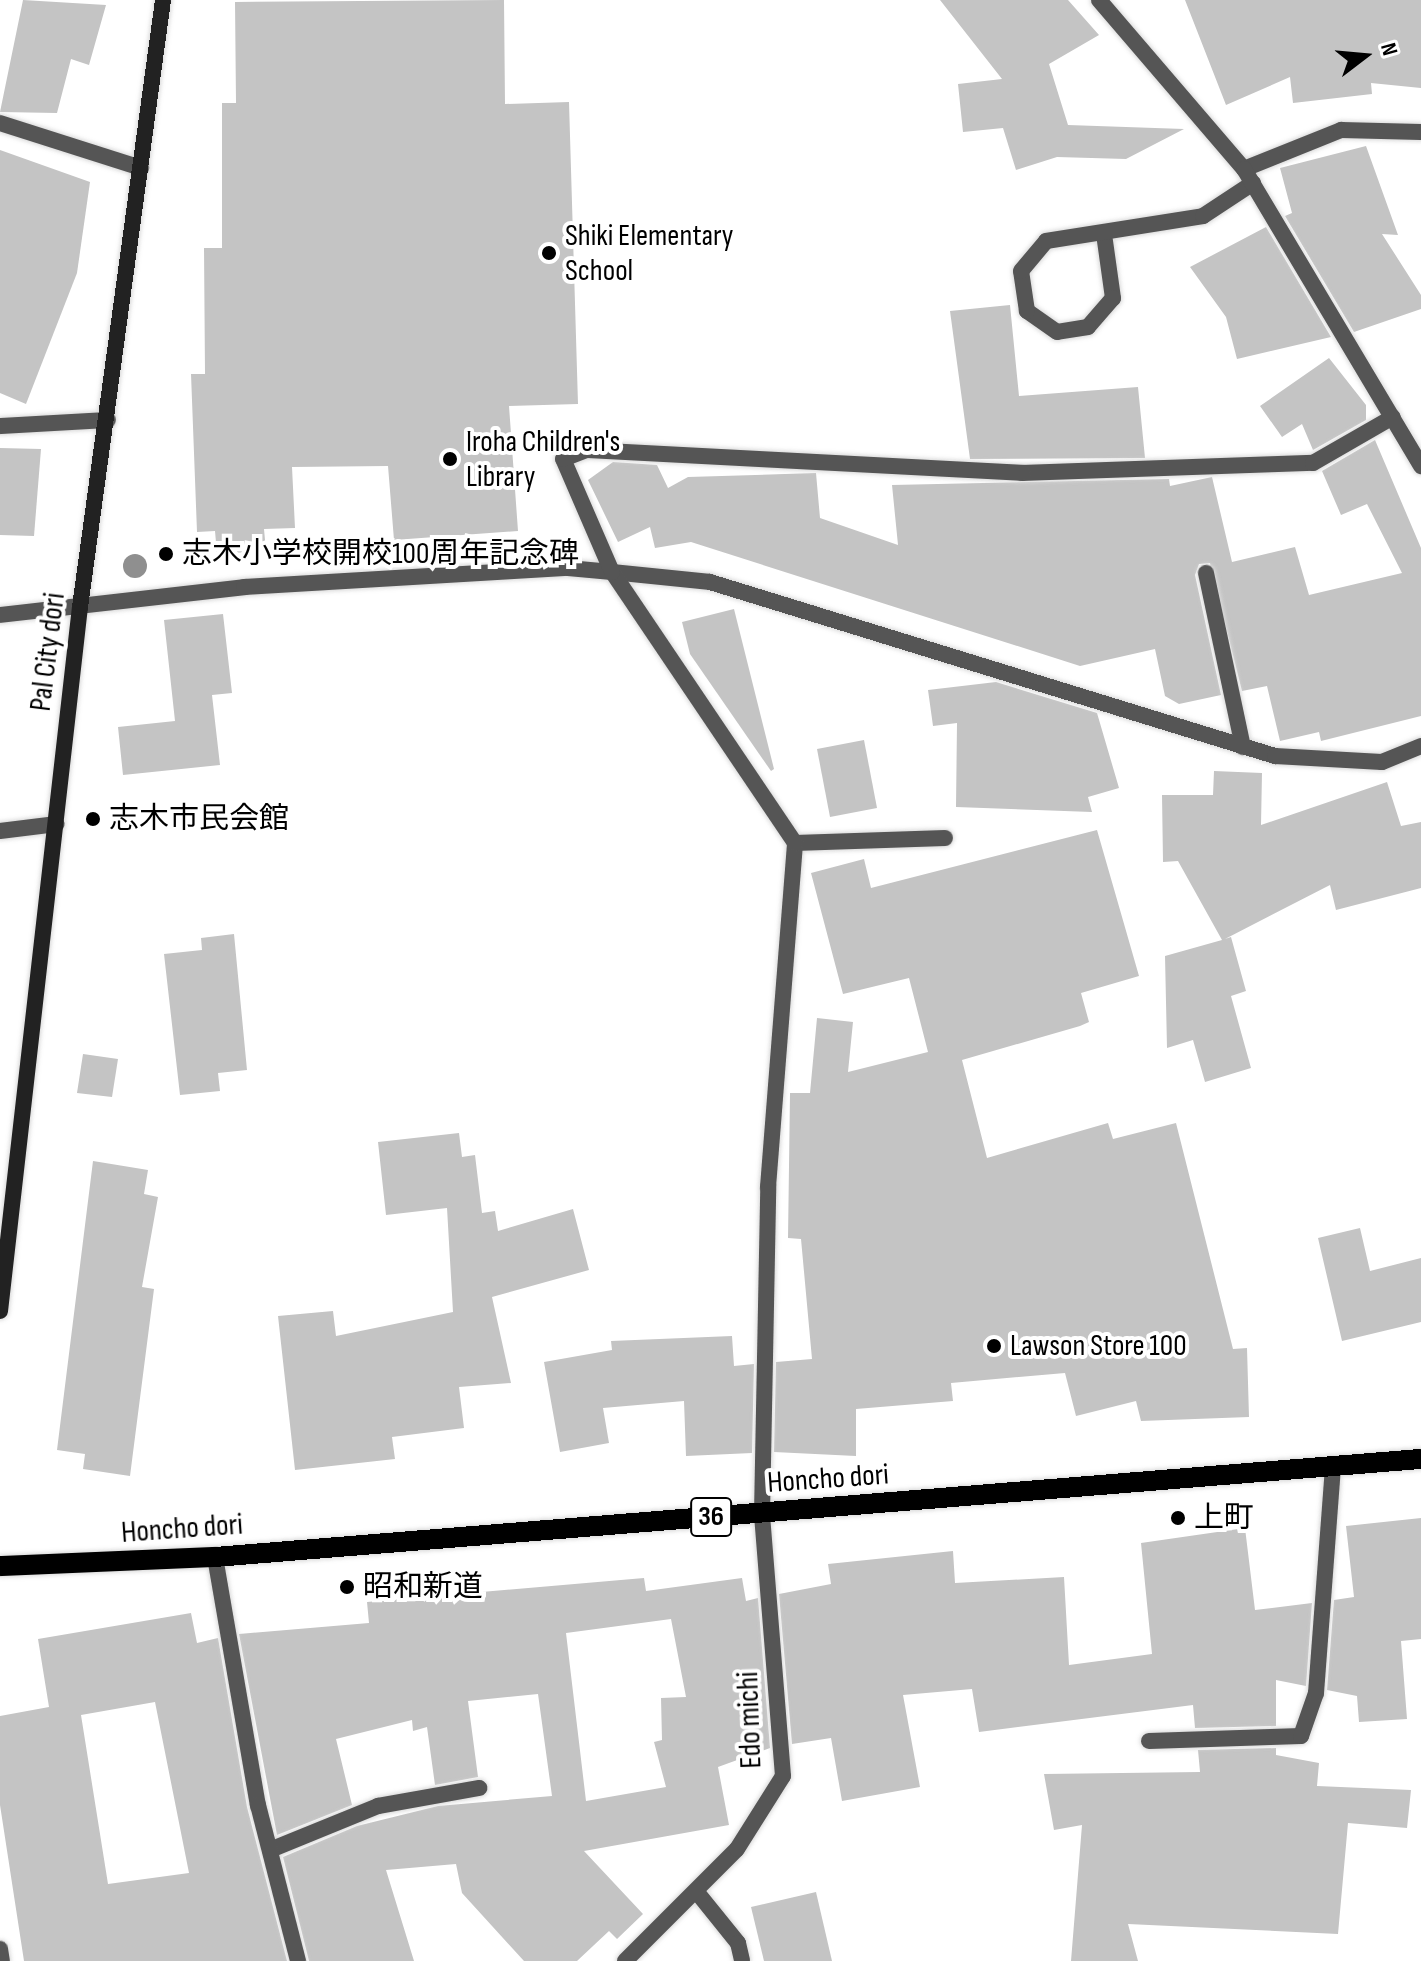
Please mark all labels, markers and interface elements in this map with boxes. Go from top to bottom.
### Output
north arrow [1325,16,1405,96]
text: N [1374,40,1403,59]
place label: Shiki Elementary School [565,218,733,288]
marker: Shiki Elementary School [540,244,558,262]
place label: Iroha Children's Library [466,424,620,494]
marker: Iroha Children's Library [441,450,459,468]
place label: 志木小学校開校100周年記念碑 [182,536,579,572]
marker: 志木小学校開校100周年記念碑 [157,545,175,563]
street label: Pal City dori [23,591,73,713]
place label: 志木市民会館 [109,801,289,837]
marker: 志木市民会館 [84,810,102,828]
place label: Lawson Store 100 [1010,1328,1187,1364]
marker: Lawson Store 100 [985,1337,1003,1355]
street label: Honcho dori [766,1457,890,1501]
road number: 36 [689,1493,733,1541]
place label: 上町 [1194,1500,1254,1536]
street label: Honcho dori [120,1507,244,1551]
marker: 上町 [1169,1509,1187,1527]
place label: 昭和新道 [363,1569,483,1605]
marker: 昭和新道 [338,1578,356,1596]
street label: Edo michi [730,1671,770,1769]

